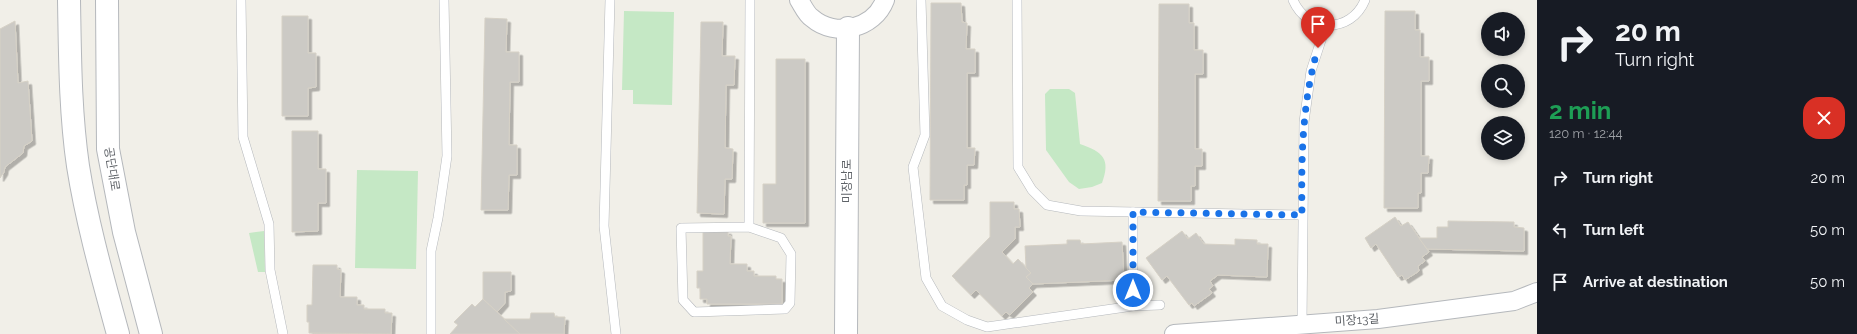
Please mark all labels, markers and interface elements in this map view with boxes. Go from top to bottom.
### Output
pin [1301,7.0,1335,48]
map controls [1481,12,1525,160]
button: sound [1481,12,1525,56]
icon: arrive [1307,13,1329,35]
text: 20 m [1615,15,1681,48]
icon: right [1549,16,1601,68]
text: Turn right [1615,49,1694,70]
button: search [1481,64,1525,108]
text: 2 min [1549,96,1611,125]
button: close [1803,97,1845,139]
button: layers [1481,116,1525,160]
text: 120 m · 12:44 [1549,126,1623,141]
street label: 공단대로 [102,146,122,192]
street label: 미장남로 [840,159,854,203]
icon: right [1549,167,1571,189]
text: Turn right [1583,169,1653,187]
text: 20 m [1810,169,1845,187]
icon: left [1549,219,1571,241]
text: Turn left [1583,221,1644,239]
text: 50 m [1810,221,1845,239]
position arrow [1112,269,1154,311]
icon: arrive [1549,271,1571,293]
text: Arrive at destination [1583,273,1728,291]
text: 50 m [1810,273,1845,291]
street label: 미장13길 [1334,311,1380,329]

